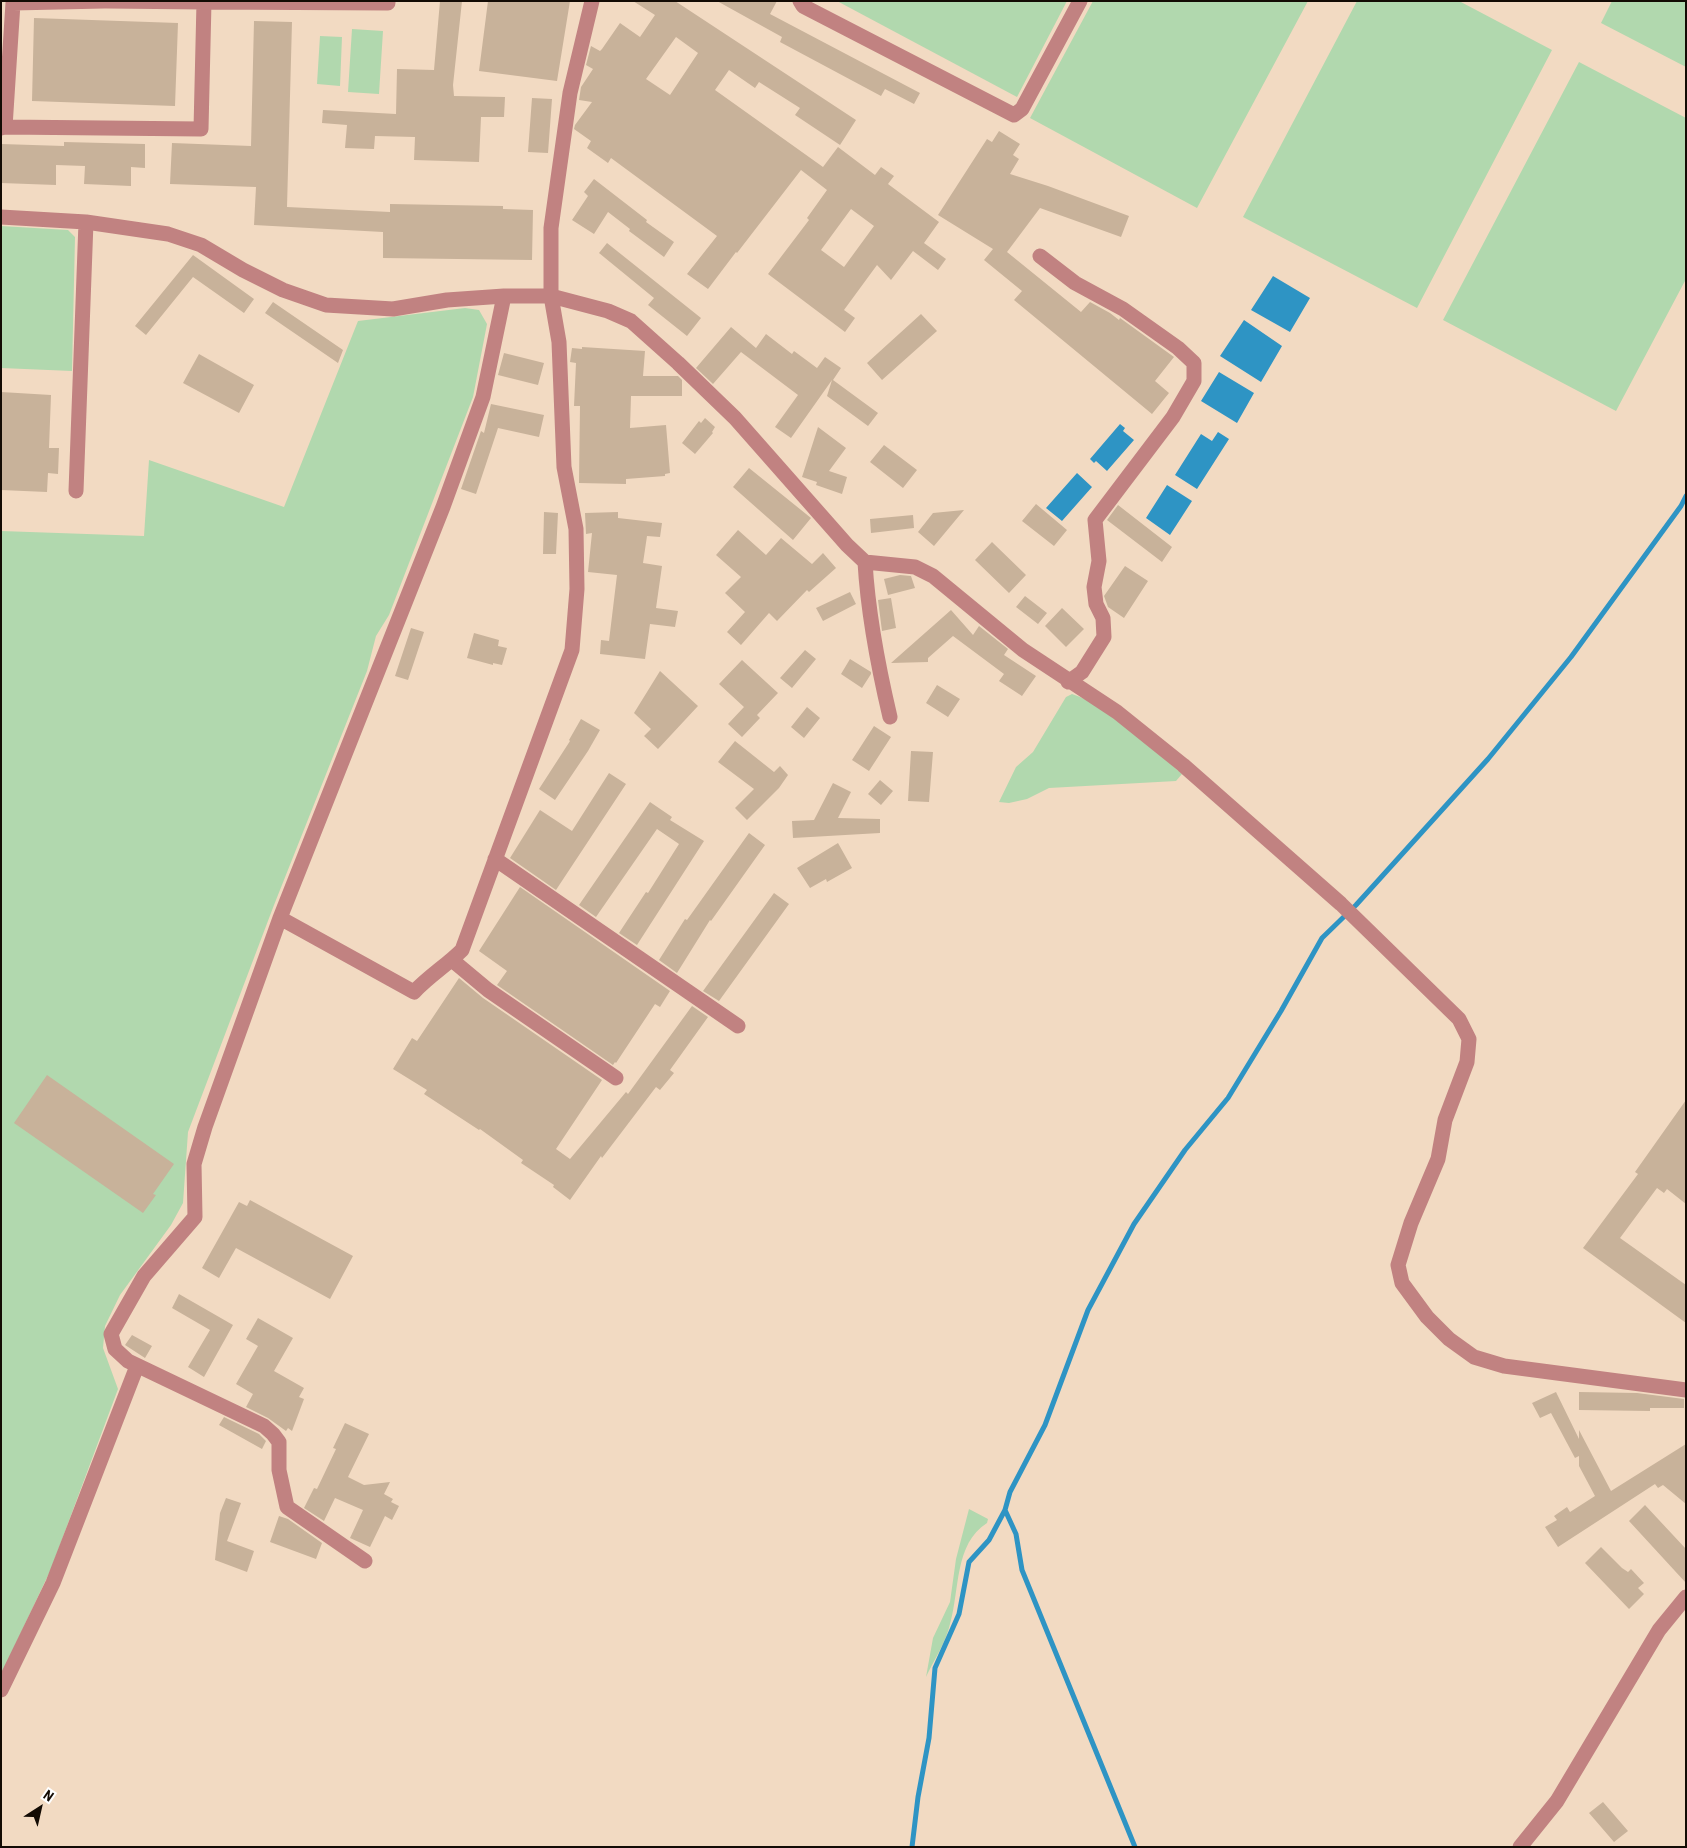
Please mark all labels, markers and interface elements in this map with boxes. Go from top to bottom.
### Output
north arrow [15,1783,65,1833]
text: N [40,1787,57,1805]

